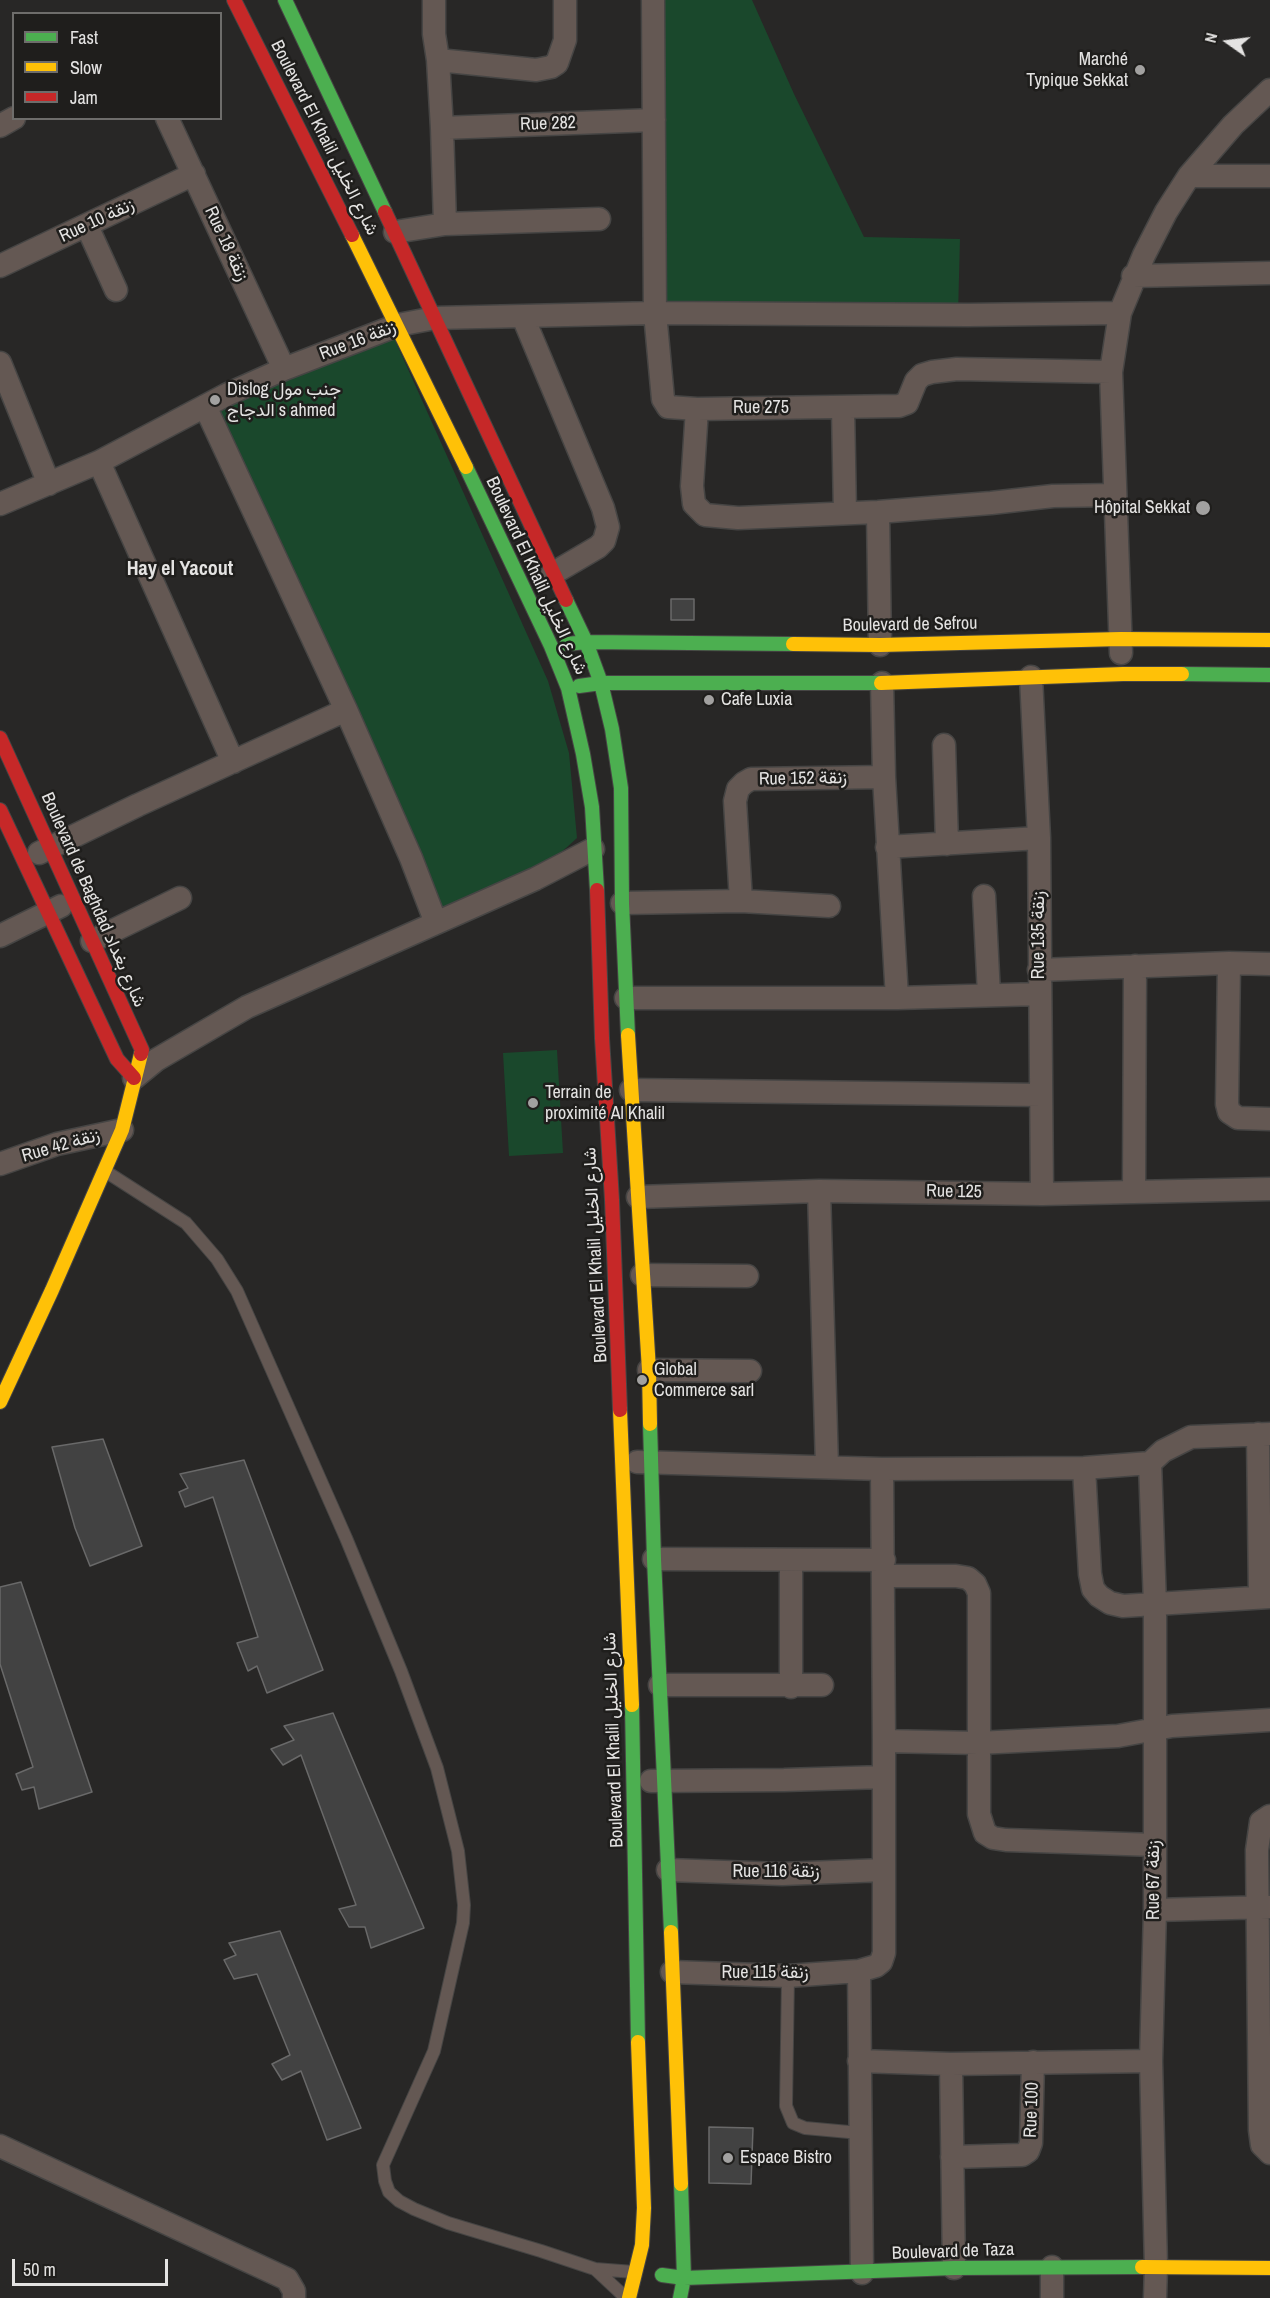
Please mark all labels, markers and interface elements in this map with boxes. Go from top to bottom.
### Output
legend [12,12,222,120]
north arrow [1198,12,1258,72]
text: Fast [70,25,98,50]
text: N [1199,30,1222,45]
street label: Boulevard El Khalil شارع الخليل [265,37,383,239]
place label: Marché Typique Sekkat [1026,49,1128,92]
text: Slow [70,55,102,80]
marker: Marché Typique Sekkat [1133,63,1147,77]
text: Jam [70,85,98,110]
street label: Rue 282 [520,112,576,136]
street label: Rue 10 زنقة [56,194,138,248]
street label: Rue 18 زنقة [199,203,253,285]
street label: Rue 16 زنقة [317,317,399,365]
place label: Dislog جنب مول الدجاج s ahmed [227,379,341,422]
marker: Dislog جنب مول الدجاج s ahmed [208,393,222,407]
street label: Rue 275 [733,397,789,419]
street label: Boulevard El Khalil شارع الخليل [481,474,591,678]
place label: Hôpital Sekkat [1094,497,1190,519]
marker: Hôpital Sekkat [1194,499,1212,517]
district label: Hay el Yacout [127,558,233,582]
street label: Boulevard de Sefrou [843,613,977,637]
place label: Cafe Luxia [721,689,792,711]
marker: Cafe Luxia [702,693,716,707]
street label: Rue 152 زنقة [759,767,847,791]
street label: Boulevard de Baghdad شارع بغداد [36,789,150,1011]
street label: Rue 135 زنقة [1028,891,1050,979]
place label: Terrain de proximité Al Khalil [545,1082,665,1124]
marker: Terrain de proximité Al Khalil [526,1096,540,1110]
street label: Rue 42 زنقة [20,1125,102,1167]
street label: Boulevard El Khalil شارع الخليل [580,1147,612,1363]
street label: Rue 125 [926,1181,982,1203]
place label: Global Commerce sarl [654,1359,754,1402]
marker: Global Commerce sarl [635,1373,649,1387]
street label: Boulevard El Khalil شارع الخليل [599,1632,629,1848]
street label: Rue 67 زنقة [1143,1840,1165,1920]
street label: Rue 116 زنقة [732,1861,820,1883]
street label: Rue 115 زنقة [721,1962,809,1984]
street label: Rue 100 [1020,2082,1044,2138]
place label: Espace Bistro [740,2147,832,2169]
marker: Espace Bistro [721,2151,735,2165]
street label: Boulevard de Taza [891,2239,1015,2265]
scale bar [15,2247,171,2285]
text: 50 m [23,2257,56,2282]

